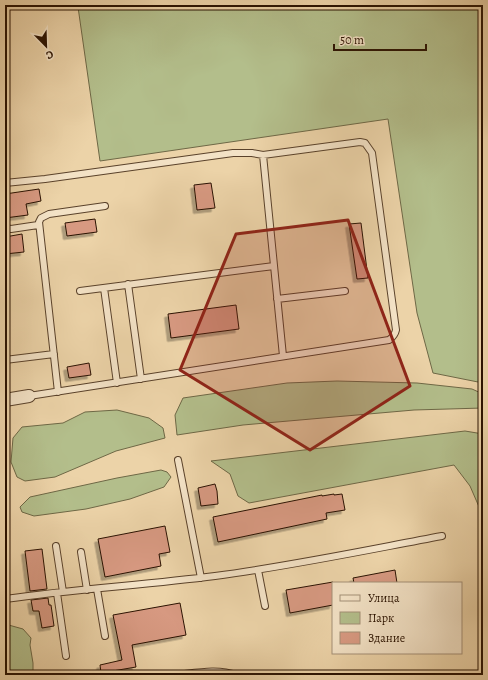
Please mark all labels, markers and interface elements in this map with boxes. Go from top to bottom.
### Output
north arrow [26,26,66,66]
scale bar [334,26,426,52]
text: 50 m [340,32,364,48]
text: С [43,47,56,63]
legend [332,582,462,654]
text: Улица [368,590,400,606]
text: Парк [368,610,394,626]
text: Здание [368,630,405,646]

